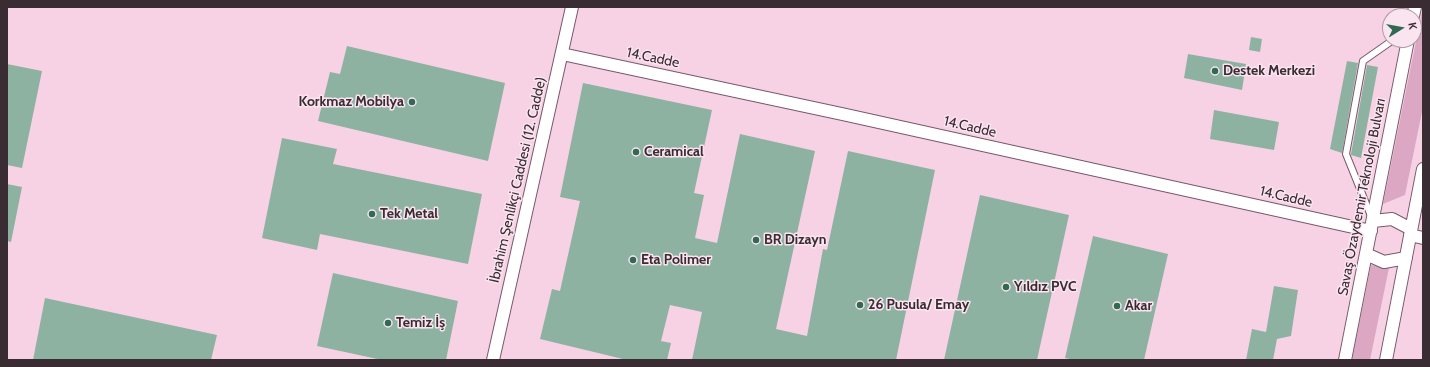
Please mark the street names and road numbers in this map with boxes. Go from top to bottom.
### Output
street label: 14.Cadde [625,44,681,72]
street label: İbrahim Şenlikçi Caddesi (12. Cadde) [486,75,550,285]
street label: Savaş Özaydemir Teknoloji Bulvarı [1335,97,1389,297]
street label: 14.Cadde [942,113,998,141]
street label: 14.Cadde [1258,183,1314,211]

